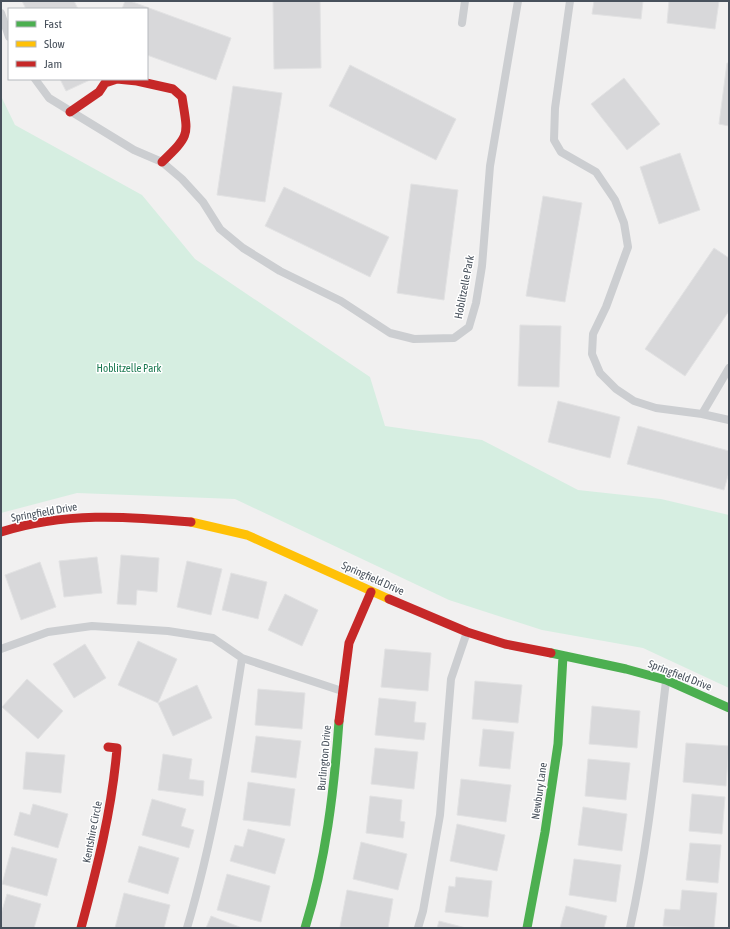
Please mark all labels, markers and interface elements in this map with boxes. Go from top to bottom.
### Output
legend [8,8,148,80]
text: Fast [44,17,62,31]
text: Slow [44,37,65,51]
text: Jam [44,57,62,71]
street label: Hoblitzelle Park [452,254,476,320]
park label: Hoblitzelle Park [97,362,162,374]
street label: Springfield Drive [10,500,78,524]
street label: Springfield Drive [340,559,406,597]
street label: Springfield Drive [647,657,713,693]
street label: Burlington Drive [315,725,333,791]
street label: Newbury Lane [529,762,549,820]
street label: Kentshire Circle [80,800,104,864]

